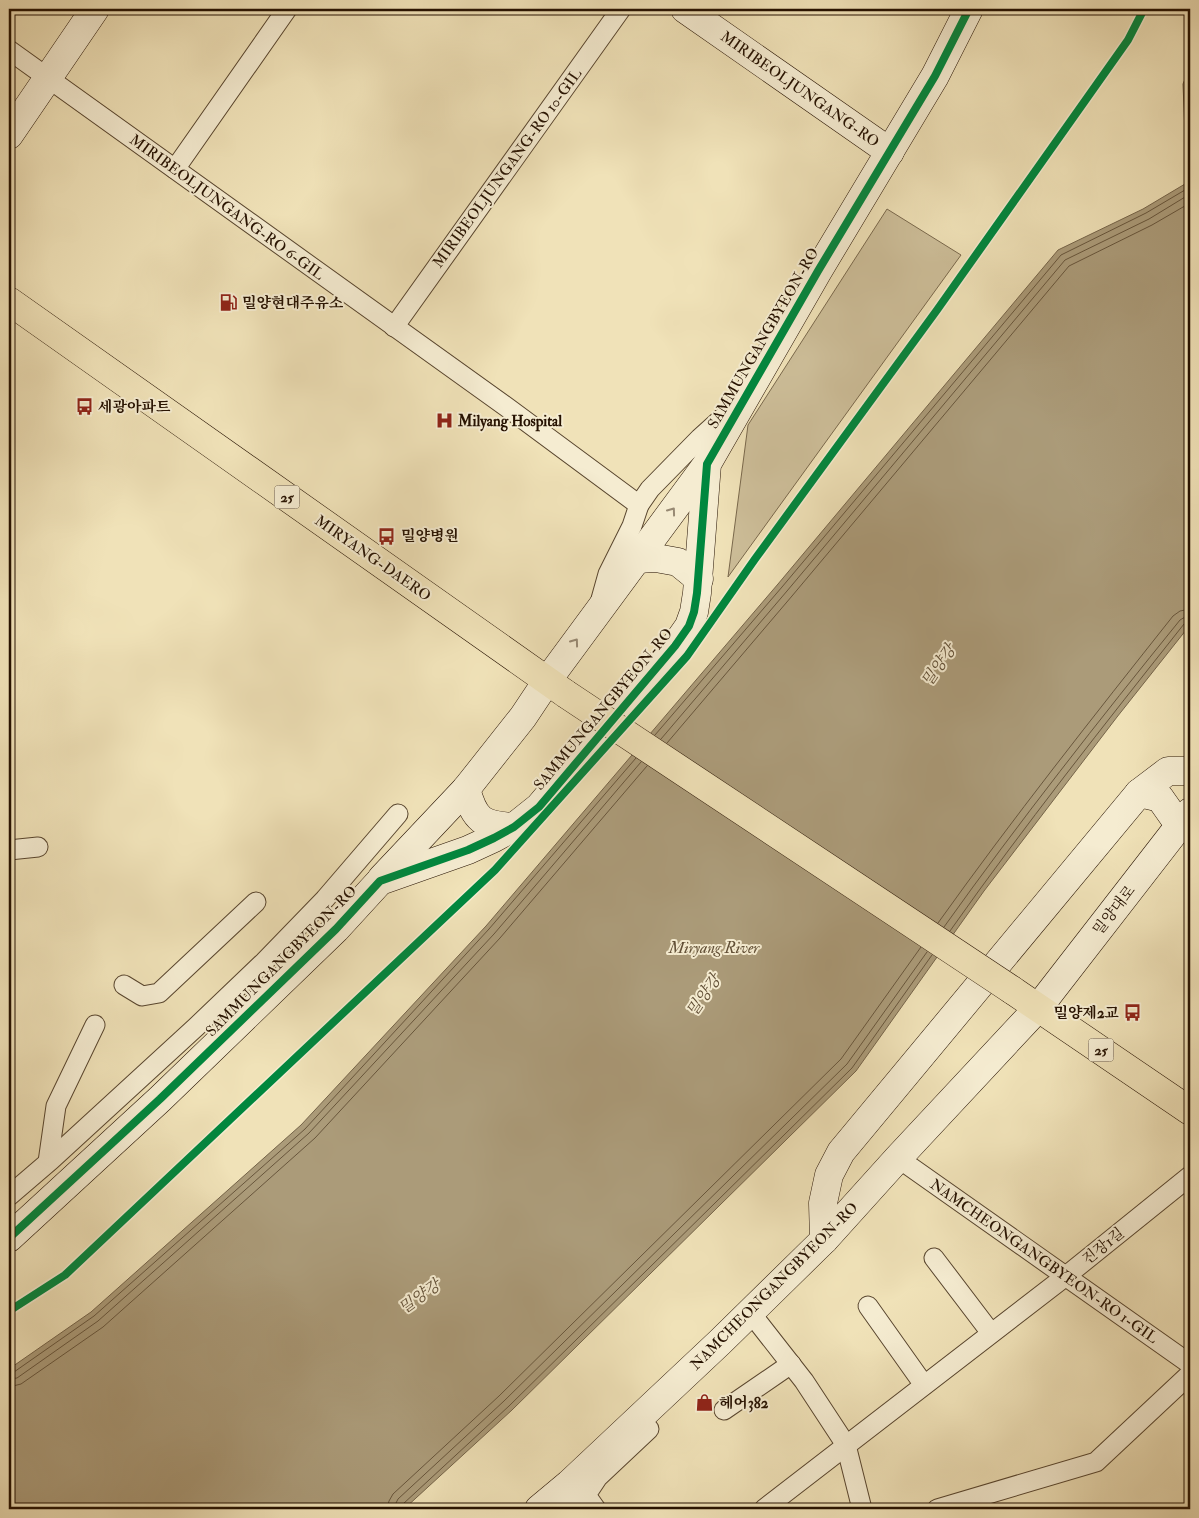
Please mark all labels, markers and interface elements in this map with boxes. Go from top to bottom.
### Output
street label: MIRIBEOLJUNGANG-RO [716,27,883,152]
street label: MIRIBEOLJUNGANG-RO 10-GIL [429,65,587,272]
street label: MIRIBEOLJUNGANG-RO 6-GIL [125,130,328,285]
street label: SAMMUNGANGBYEON-RO [704,244,823,432]
fuel station icon: 밀양현대주유소 [218,293,238,313]
place label: 밀양현대주유소 [242,294,344,313]
bus stop icon: 세광아파트 [74,397,94,417]
place label: 세광아파트 [98,398,171,417]
hospital icon: Milyang Hospital [434,411,454,431]
place label: Milyang Hospital [457,412,562,432]
road number: 25 [274,486,300,508]
one-way arrow [666,507,675,517]
street label: MIRYANG-DAERO [311,511,434,606]
bus stop icon: 밀양병원 [377,526,397,546]
place label: 밀양병원 [401,527,459,546]
street label: SAMMUNGANGBYEON-RO [530,624,677,794]
one-way arrow [570,639,578,648]
water label: 밀양강 [917,639,962,690]
street label: 밀양대로 [1089,881,1140,939]
street label: SAMMUNGANGBYEON-RO [202,882,361,1041]
water label: Miryang River [668,938,760,958]
water label: 밀양강 [682,969,727,1020]
bus stop icon: 밀양제2교 [1123,1003,1143,1023]
place label: 밀양제2교 [1053,1004,1119,1023]
road number: 25 [1088,1038,1114,1062]
street label: NAMCHEONGANGBYEON-RO 1-GIL [926,1175,1161,1348]
street label: NAMCHEONGANGBYEON-RO [686,1198,862,1374]
street label: 진장1길 [1078,1224,1128,1269]
water label: 밀양강 [395,1274,446,1318]
shop icon: 헤어382 [695,1393,715,1413]
place label: 헤어382 [719,1394,769,1413]

